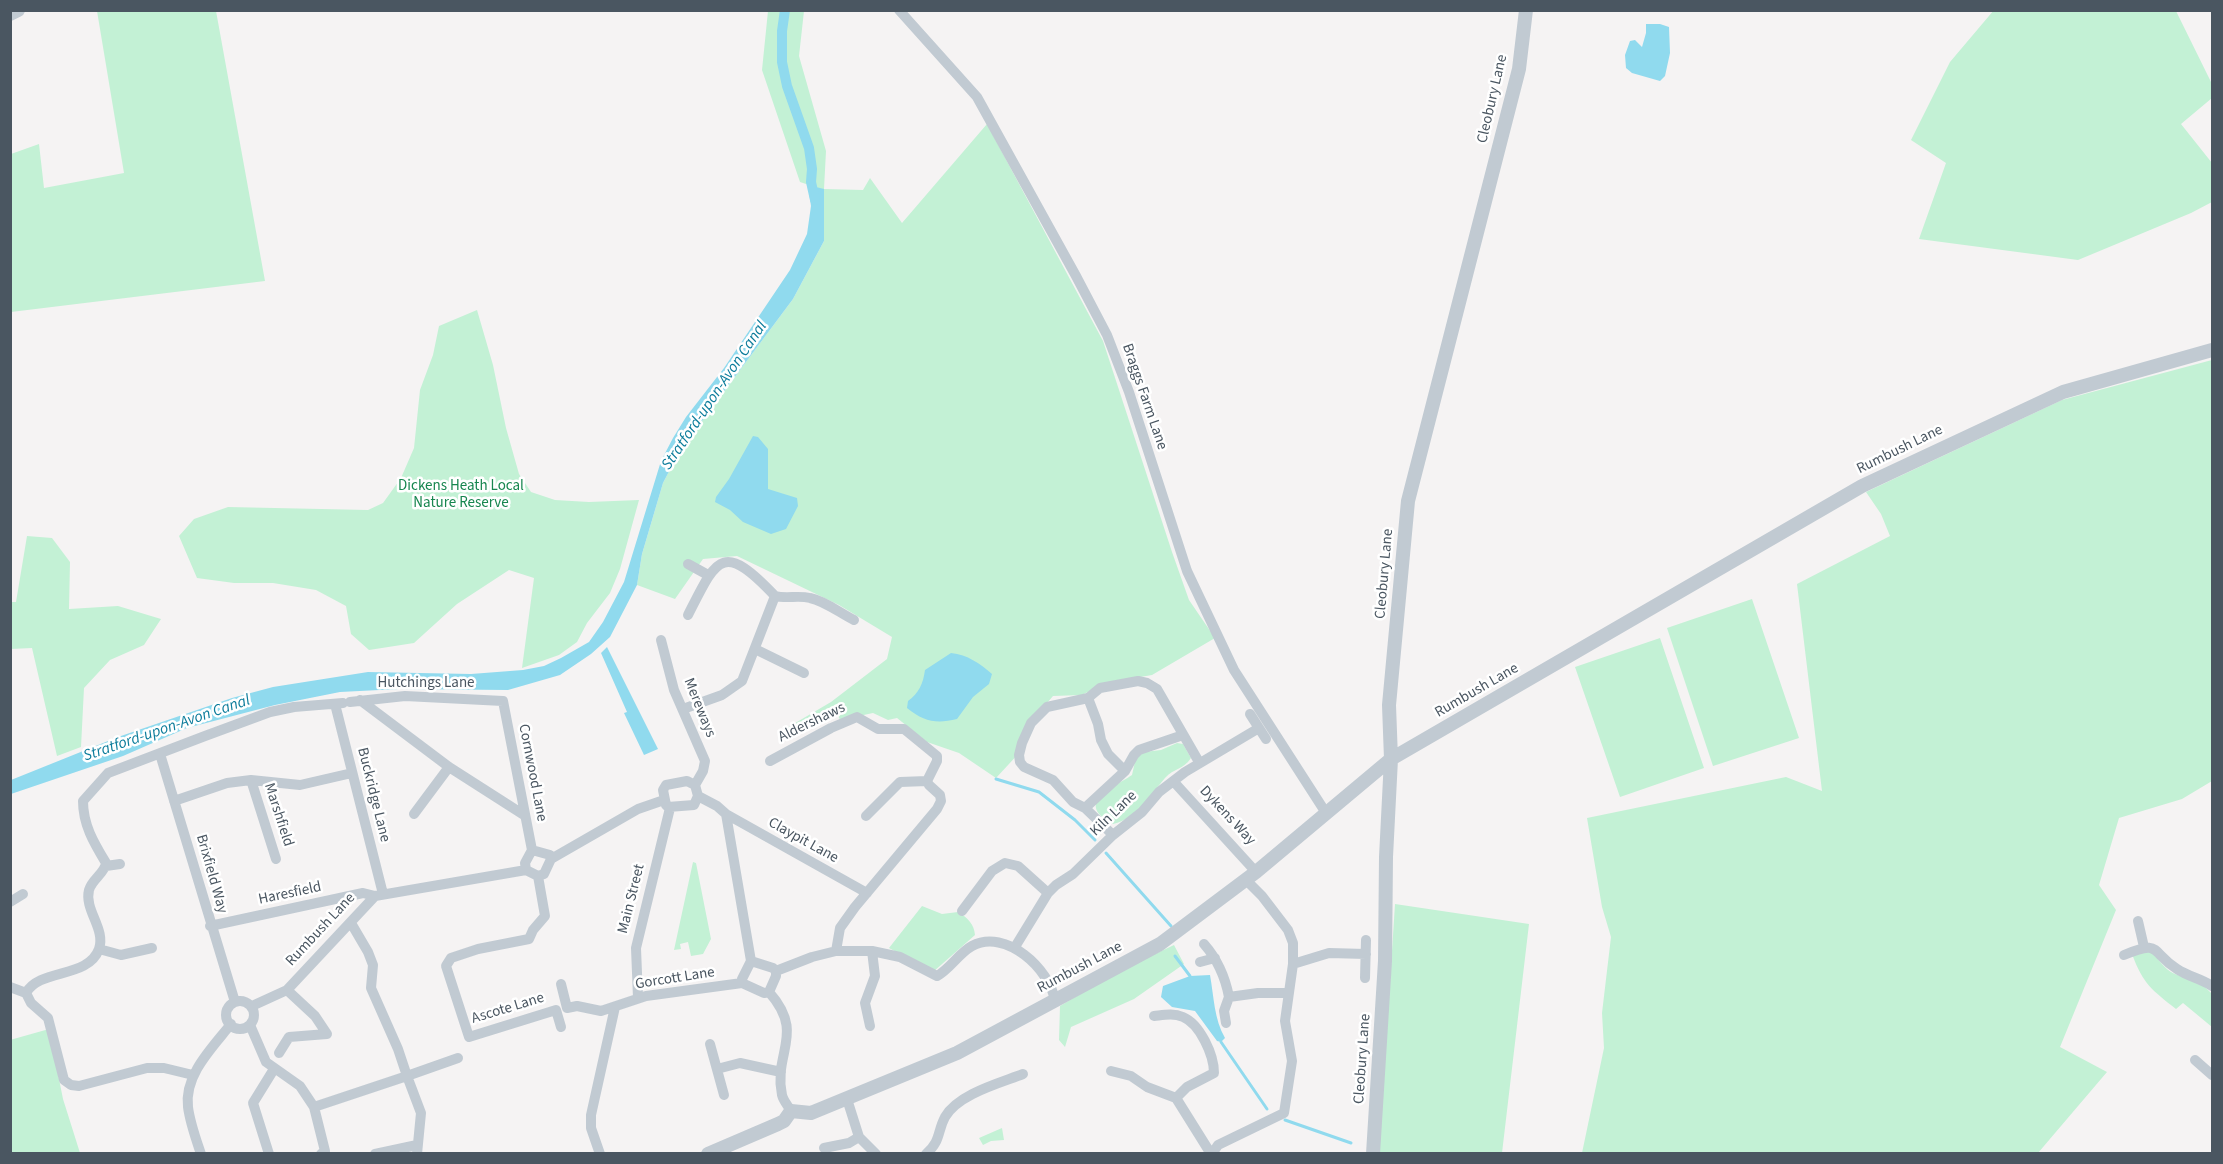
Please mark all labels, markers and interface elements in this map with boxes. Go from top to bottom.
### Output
street label: Cleobury Lane [1474,53,1512,145]
water label: Stratford-upon-Avon Canal [658,318,772,474]
street label: Braggs Farm Lane [1117,341,1171,453]
street label: Rumbush Lane [1854,421,1946,479]
park label: Dickens Heath Local Nature Reserve [398,478,524,513]
street label: Cleobury Lane [1372,528,1398,620]
street label: Rumbush Lane [1432,660,1522,722]
street label: Hutchings Lane [377,675,475,693]
street label: Mereways [679,676,719,740]
water label: Stratford-upon-Avon Canal [81,691,253,767]
street label: Aldershaws [776,699,848,747]
street label: Cornwood Lane [514,723,550,823]
street label: Buckridge Lane [353,746,393,844]
street label: Marshfield [259,781,297,849]
street label: Dykens Way [1195,783,1259,849]
street label: Kiln Lane [1087,787,1141,841]
street label: Claypit Lane [765,814,841,868]
street label: Brixfield Way [191,833,231,915]
street label: Main Street [615,862,649,936]
street label: Haresfield [257,879,323,909]
street label: Rumbush Lane [283,890,359,970]
street label: Rumbush Lane [1034,938,1126,998]
street label: Gorcott Lane [634,964,716,994]
street label: Ascote Lane [470,989,546,1029]
street label: Cleobury Lane [1351,1013,1375,1105]

